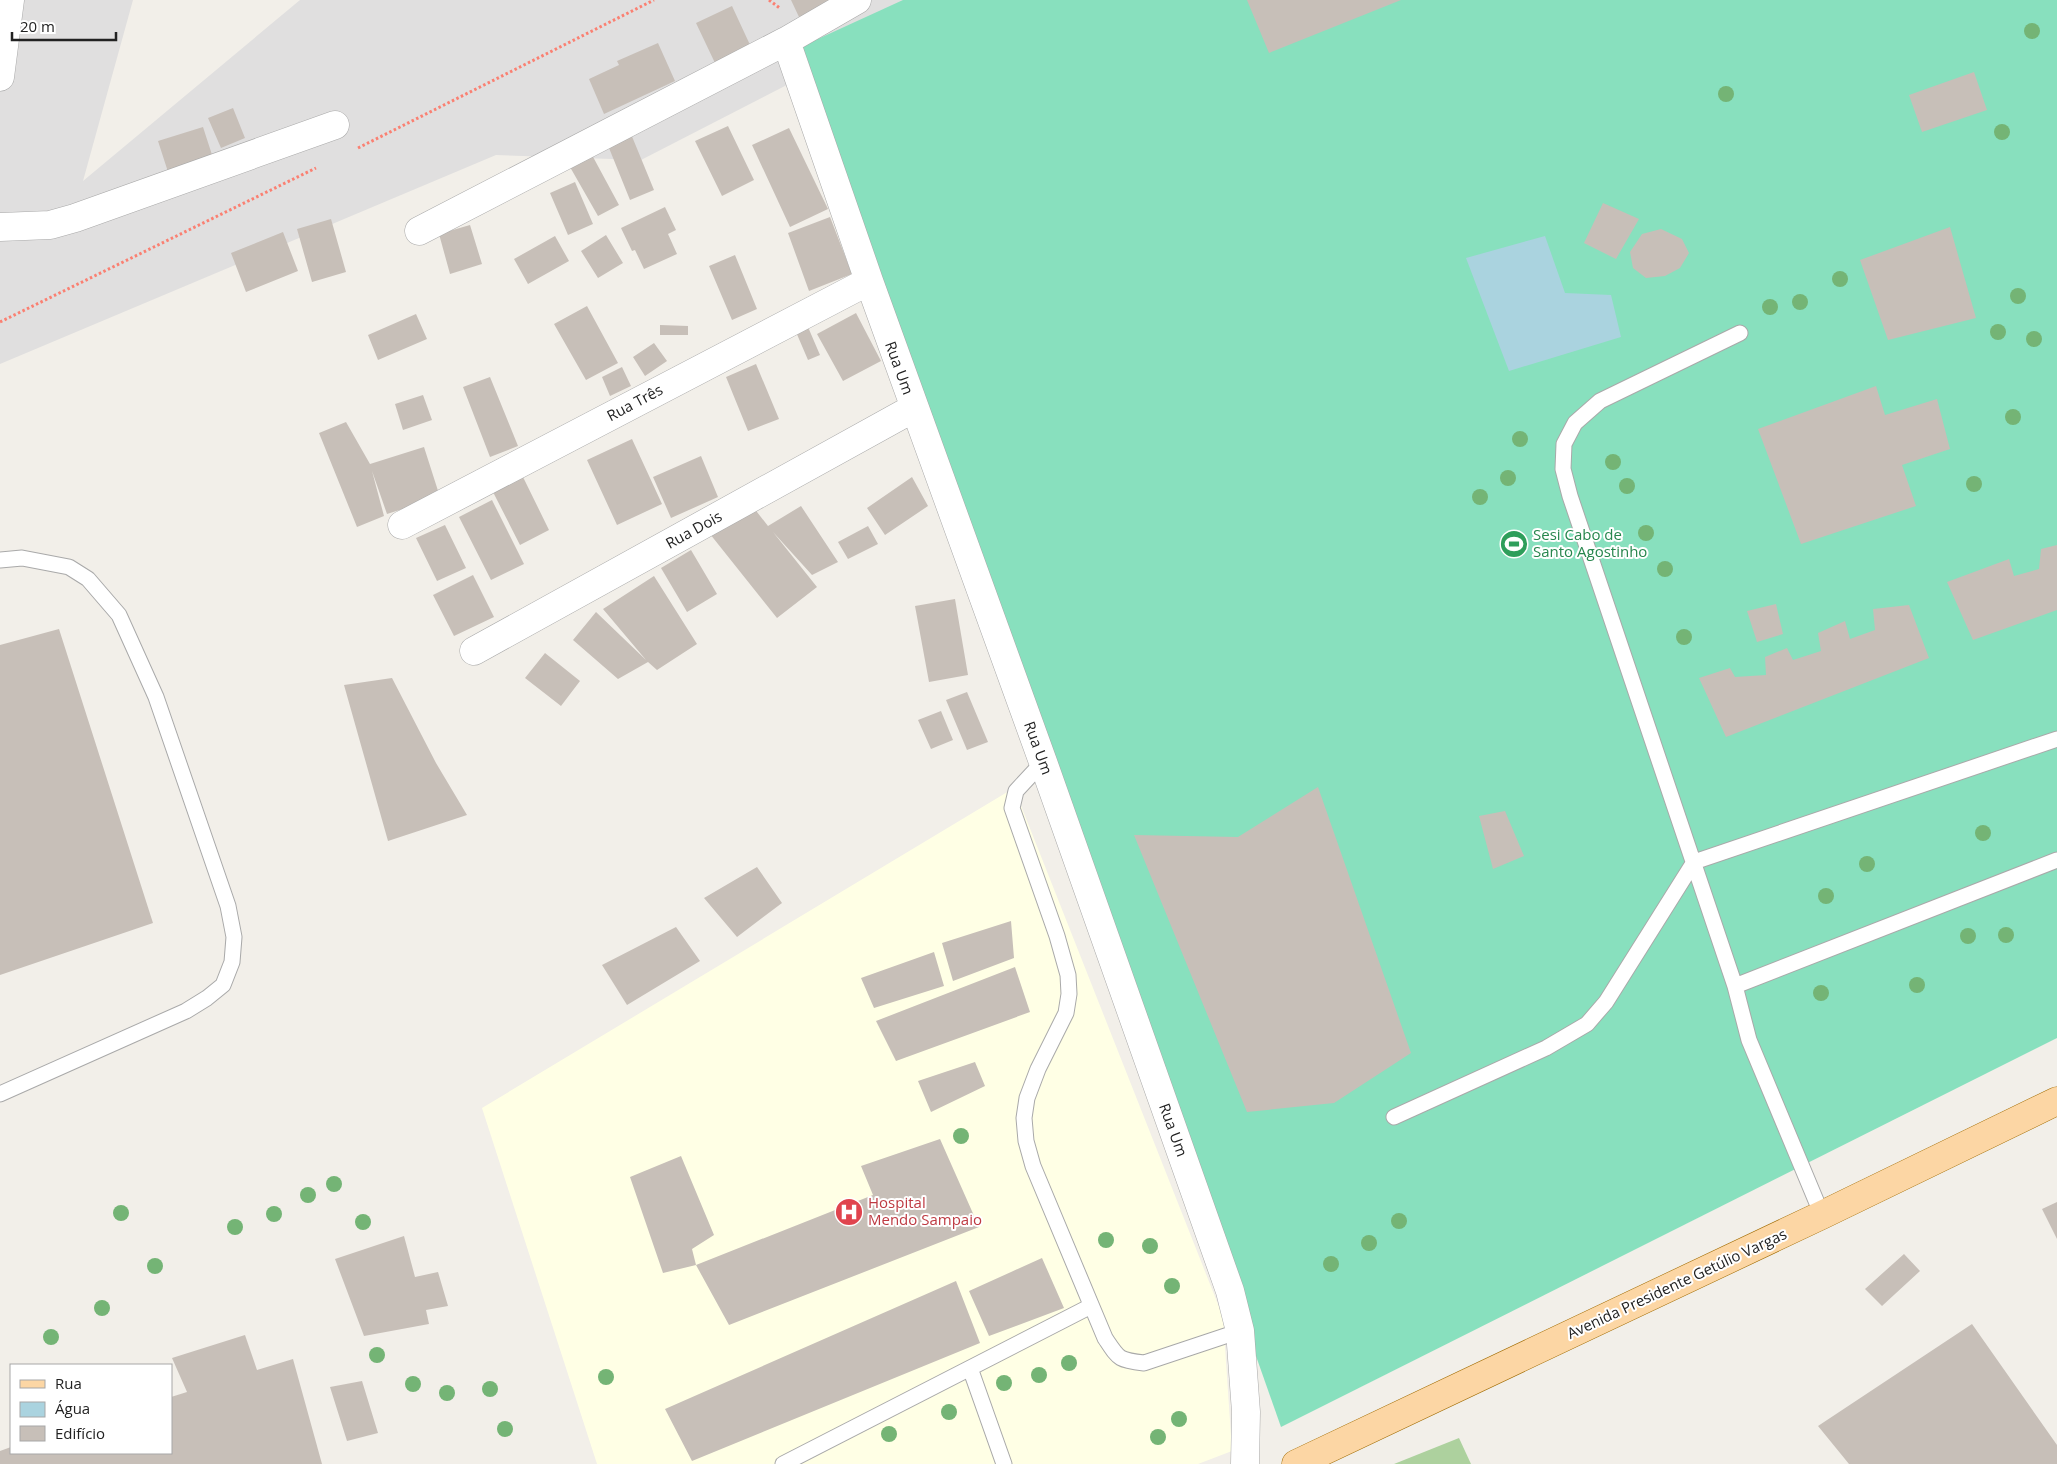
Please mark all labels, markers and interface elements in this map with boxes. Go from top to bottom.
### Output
scale bar [12,10,116,42]
text: 20 m [20,16,55,36]
street label: Rua Um [881,338,919,397]
street label: Rua Três [603,379,666,425]
street label: Rua Dois [662,505,725,553]
place label: Sesi Cabo de Santo Agostinho [1533,524,1647,561]
sports icon: Sesi Cabo de Santo Agostinho [1499,529,1529,559]
street label: Rua Um [1020,718,1058,777]
street label: Rua Um [1155,1100,1193,1159]
place label: Hospital Mendo Sampaio [868,1192,982,1229]
hospital icon: Hospital Mendo Sampaio [834,1197,864,1227]
street label: Avenida Presidente Getúlio Vargas [1564,1223,1790,1343]
legend [10,1364,172,1454]
text: Rua [55,1373,82,1393]
text: Água [55,1398,90,1418]
text: Edifício [55,1423,105,1443]

